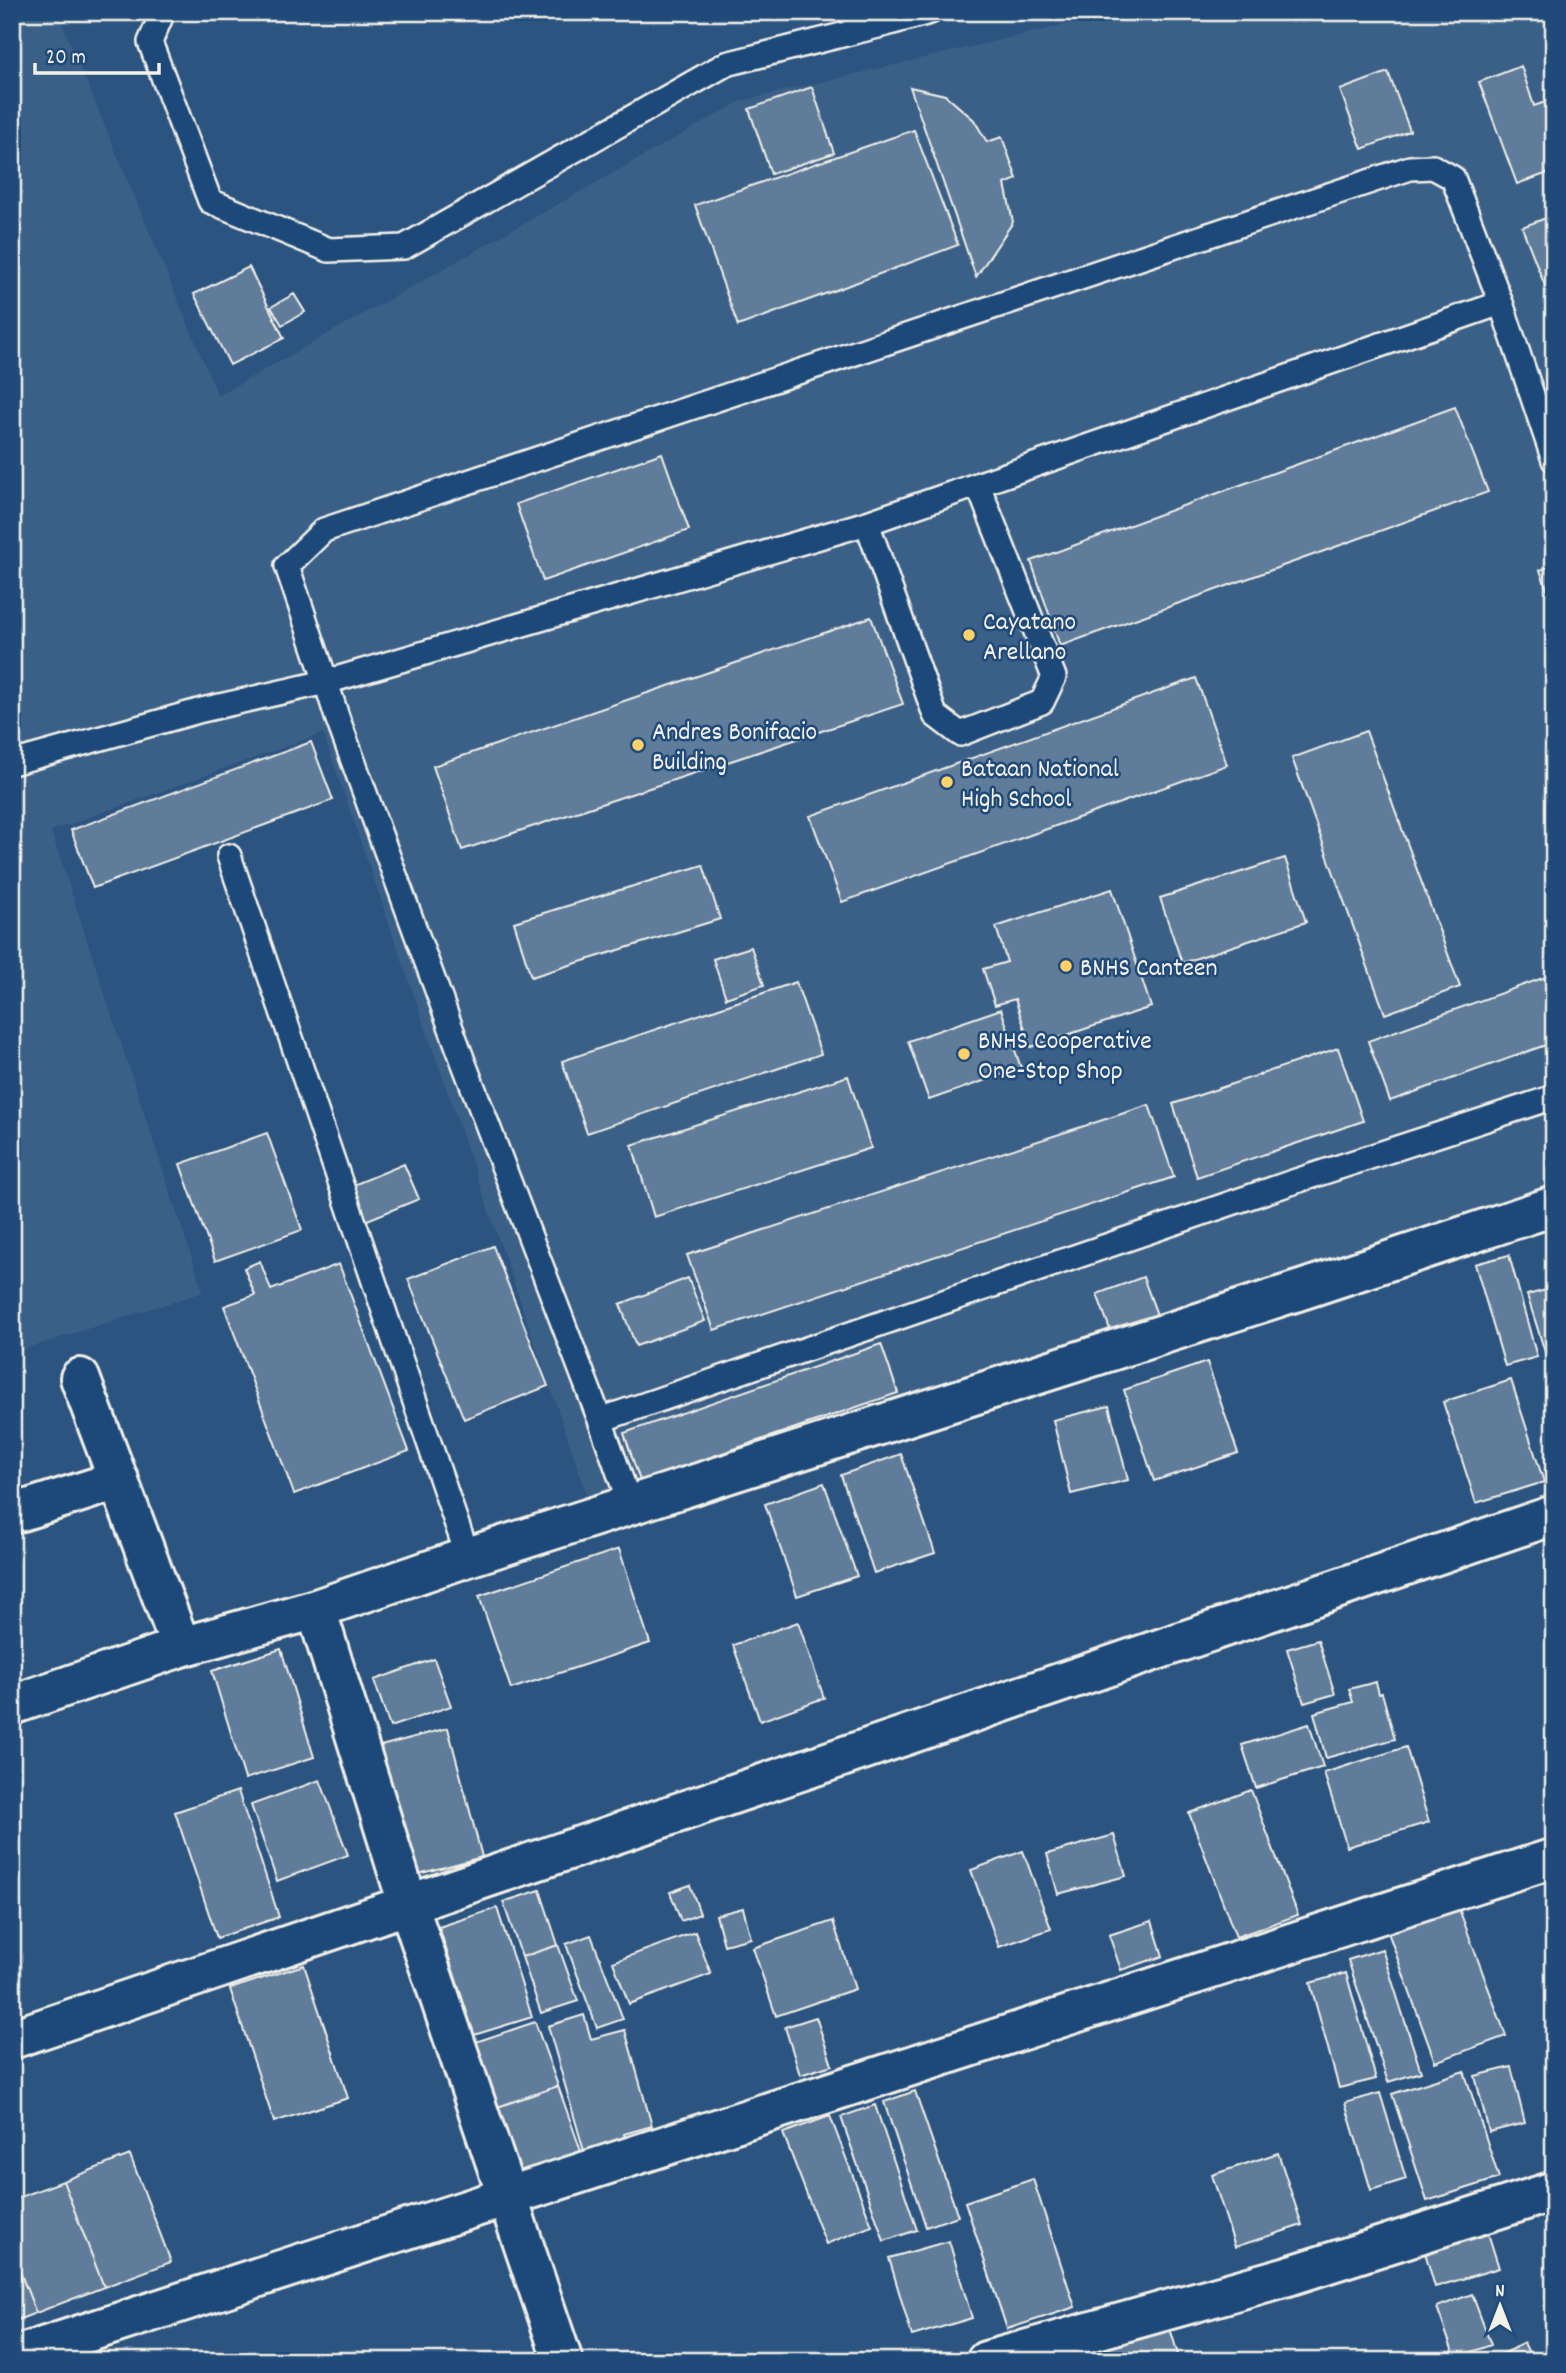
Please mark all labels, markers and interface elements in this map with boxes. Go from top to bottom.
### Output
scale bar [35,32,159,76]
text: 20 m [46,44,86,74]
place label: Cayatano Arellano [983,605,1076,672]
marker: Cayatano Arellano [961,627,977,643]
place label: Andres Bonifacio Building [652,715,817,782]
marker: Andres Bonifacio Building [630,737,646,753]
place label: Bataan National High School [961,752,1119,819]
marker: Bataan National High School [939,774,955,790]
place label: BNHS Canteen [1080,951,1217,988]
marker: BNHS Canteen [1058,958,1074,974]
place label: BNHS Cooperative One-Stop Shop [978,1024,1152,1091]
marker: BNHS Cooperative One-Stop Shop [956,1046,972,1062]
north arrow [1464,2272,1534,2342]
text: N [1495,2279,1505,2306]

